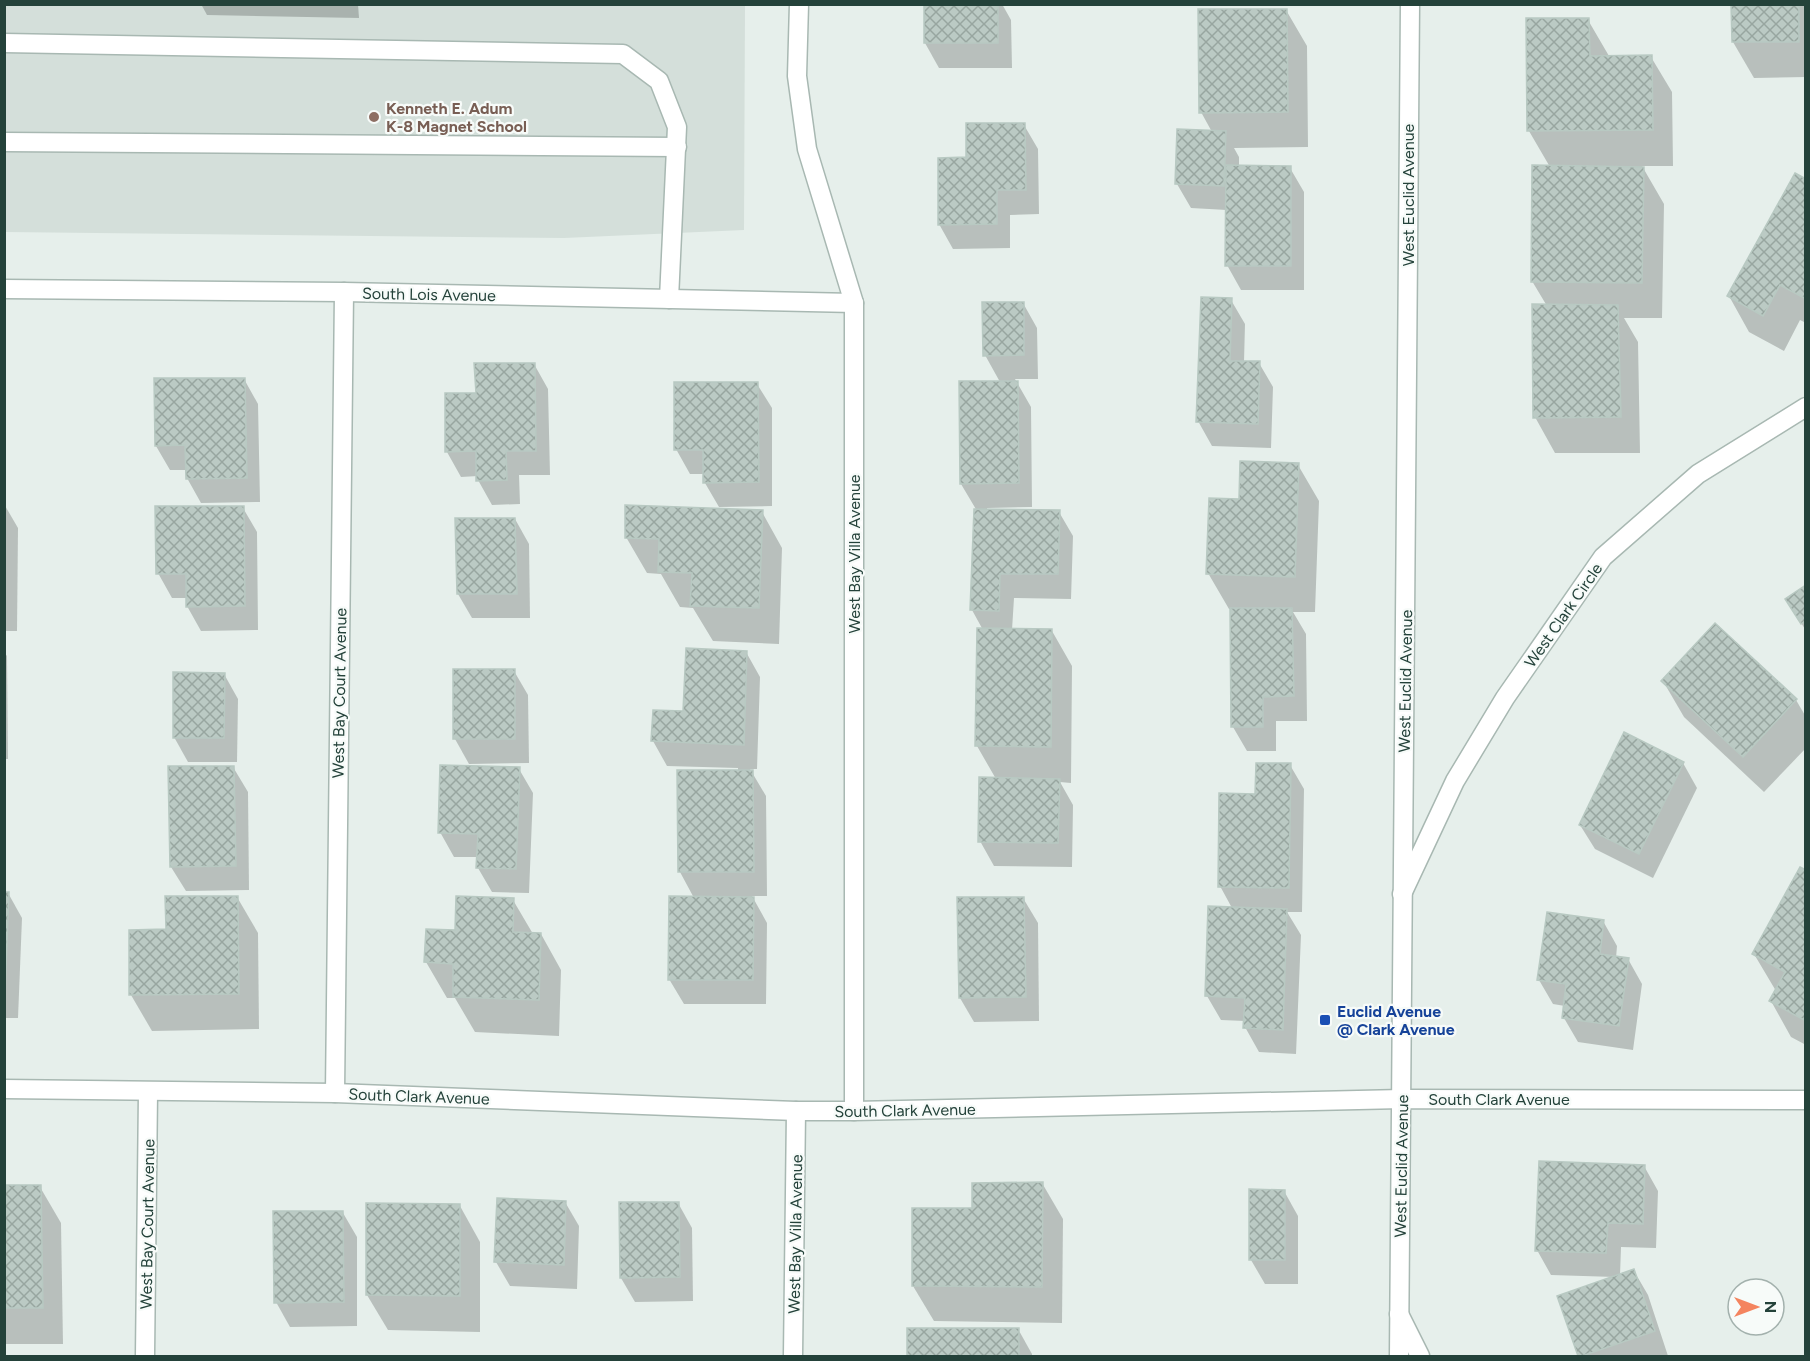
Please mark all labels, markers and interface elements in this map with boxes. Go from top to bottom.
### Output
place label: Kenneth E. Adum K-8 Magnet School [386,99,527,136]
marker: Kenneth E. Adum K-8 Magnet School [367,110,381,124]
street label: West Euclid Avenue [1399,123,1418,266]
street label: South Lois Avenue [362,284,496,305]
street label: West Bay Villa Avenue [845,474,864,634]
street label: West Clark Circle [1520,559,1607,671]
street label: West Bay Court Avenue [329,607,350,778]
street label: West Euclid Avenue [1395,609,1416,752]
place label: Euclid Avenue @ Clark Avenue [1337,1002,1455,1039]
marker: Euclid Avenue @ Clark Avenue [1318,1013,1332,1027]
street label: South Clark Avenue [348,1085,490,1108]
street label: South Clark Avenue [1428,1090,1570,1109]
street label: West Euclid Avenue [1391,1094,1412,1237]
street label: South Clark Avenue [834,1100,976,1121]
street label: West Bay Court Avenue [137,1138,158,1309]
street label: West Bay Villa Avenue [785,1154,806,1314]
north arrow [1726,1277,1786,1337]
text: N [1761,1301,1780,1313]

